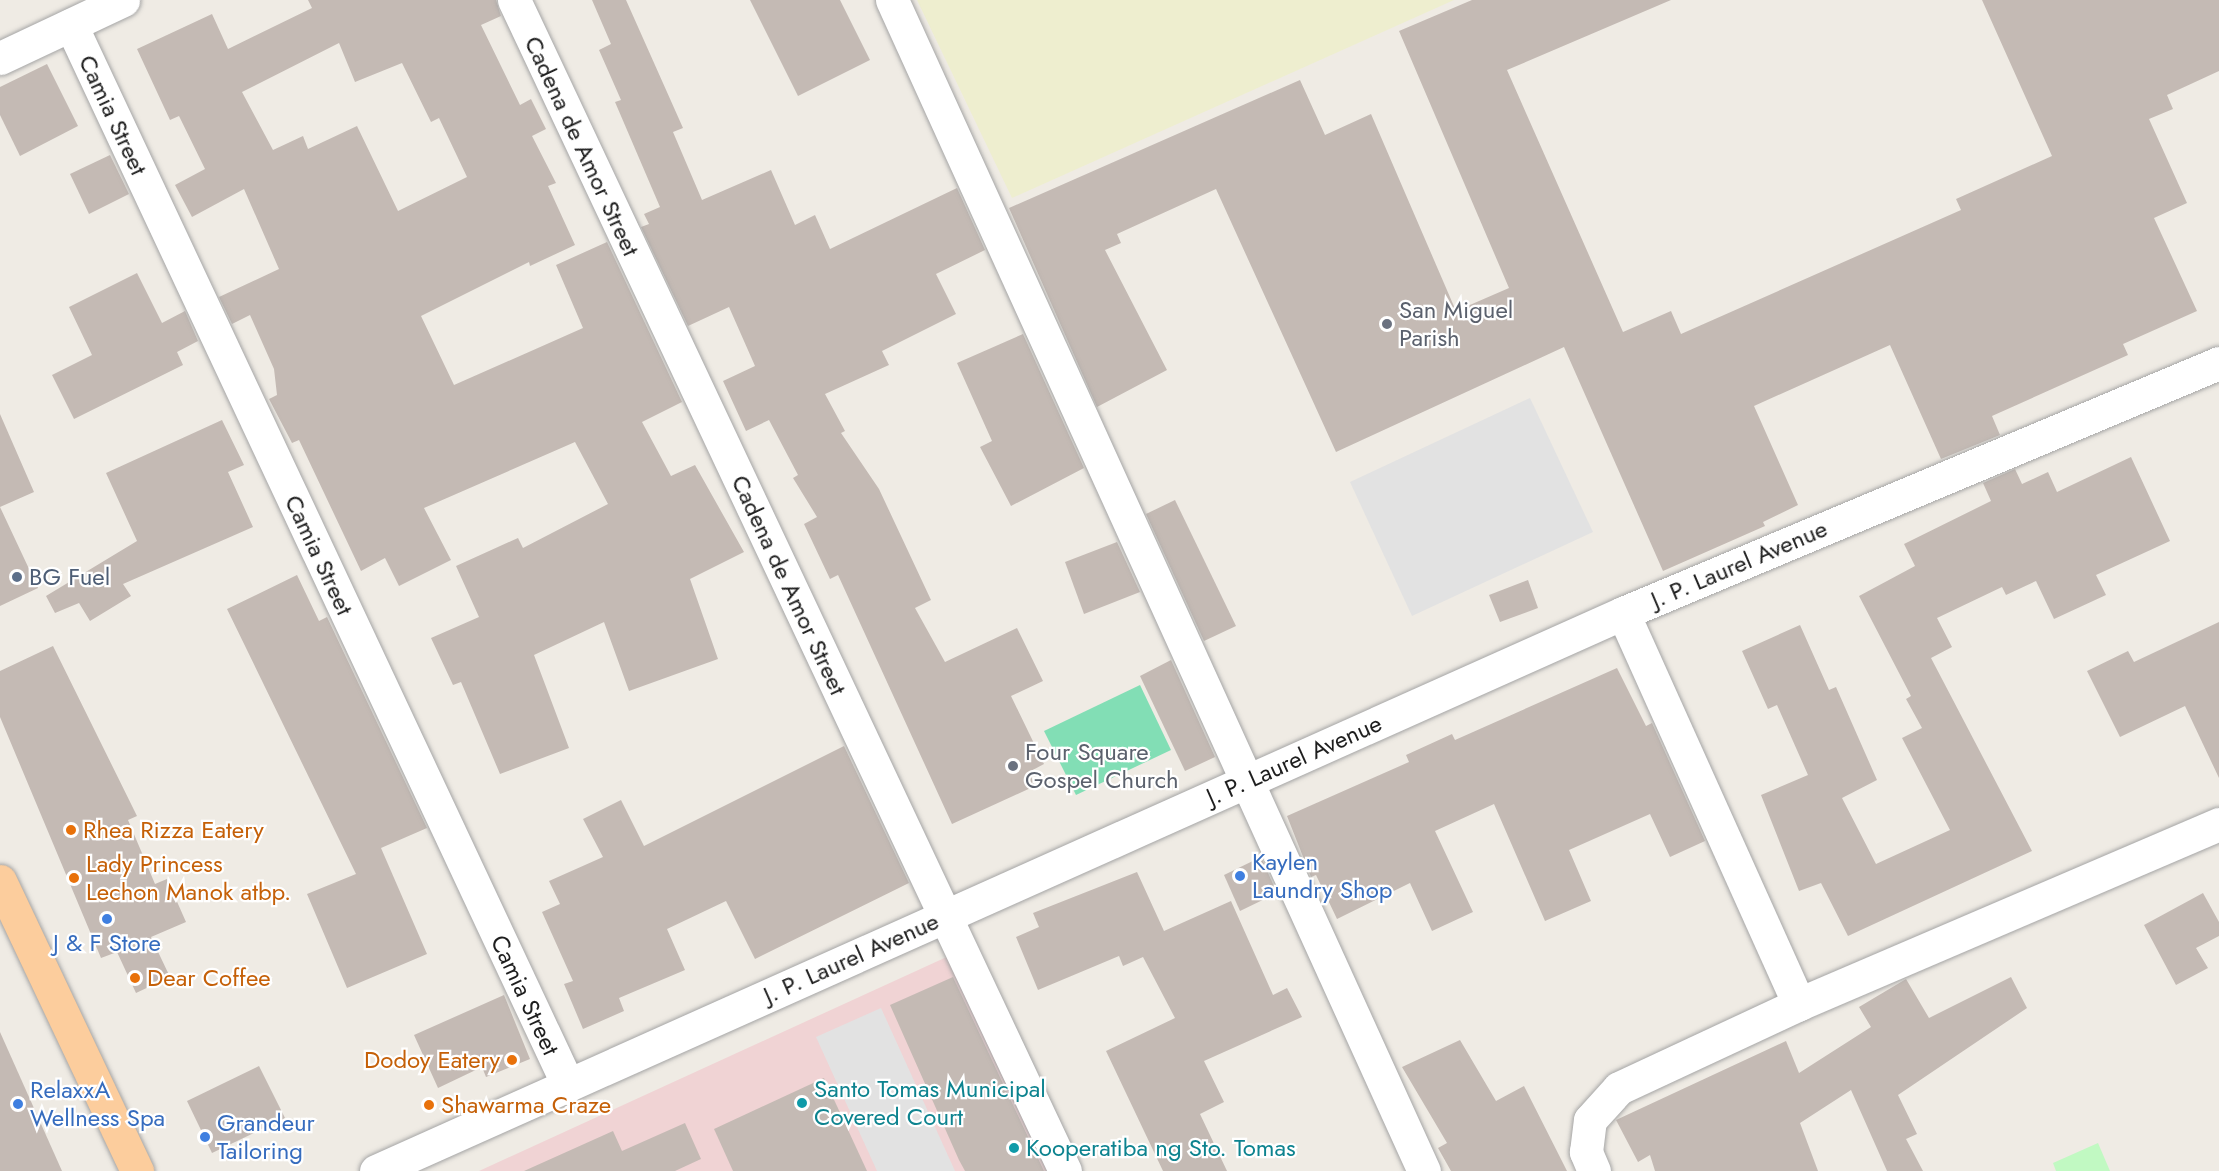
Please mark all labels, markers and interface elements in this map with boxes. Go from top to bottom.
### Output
street label: Cadena de Amor Street [518,32,646,260]
street label: Camia Street [73,50,153,180]
place label: San Miguel Parish [1399,296,1513,352]
marker: San Miguel Parish [1380,317,1394,331]
street label: Cadena de Amor Street [725,471,853,699]
street label: Camia Street [279,490,359,620]
street label: J. P. Laurel Avenue [1647,514,1831,614]
place label: BG Fuel [29,563,110,591]
marker: BG Fuel [10,570,24,584]
street label: J. P. Laurel Avenue [1202,708,1386,812]
place label: Four Square Gospel Church [1025,738,1179,794]
marker: Four Square Gospel Church [1006,759,1020,773]
place label: Rhea Rizza Eatery [83,816,264,844]
marker: Rhea Rizza Eatery [64,823,78,837]
place label: Kaylen Laundry Shop [1252,848,1392,904]
place label: Lady Princess Lechon Manok atbp. [86,850,291,906]
marker: Kaylen Laundry Shop [1233,869,1247,883]
marker: Lady Princess Lechon Manok atbp. [67,871,81,885]
street label: J. P. Laurel Avenue [759,906,943,1010]
marker: J & F Store [100,912,114,926]
place label: J & F Store [53,929,161,957]
street label: Camia Street [485,930,565,1060]
place label: Dear Coffee [147,964,271,992]
marker: Dear Coffee [128,971,142,985]
place label: Dodoy Eatery [364,1046,500,1074]
marker: Dodoy Eatery [505,1053,519,1067]
place label: Santo Tomas Municipal Covered Court [814,1075,1046,1131]
place label: RelaxxA Wellness Spa [30,1076,165,1132]
place label: Shawarma Craze [441,1091,611,1119]
marker: Santo Tomas Municipal Covered Court [795,1096,809,1110]
marker: RelaxxA Wellness Spa [11,1097,25,1111]
marker: Shawarma Craze [422,1098,436,1112]
place label: Grandeur Tailoring [217,1109,315,1165]
marker: Grandeur Tailoring [198,1130,212,1144]
place label: Kooperatiba ng Sto. Tomas [1026,1134,1296,1162]
marker: Kooperatiba ng Sto. Tomas [1007,1141,1021,1155]

